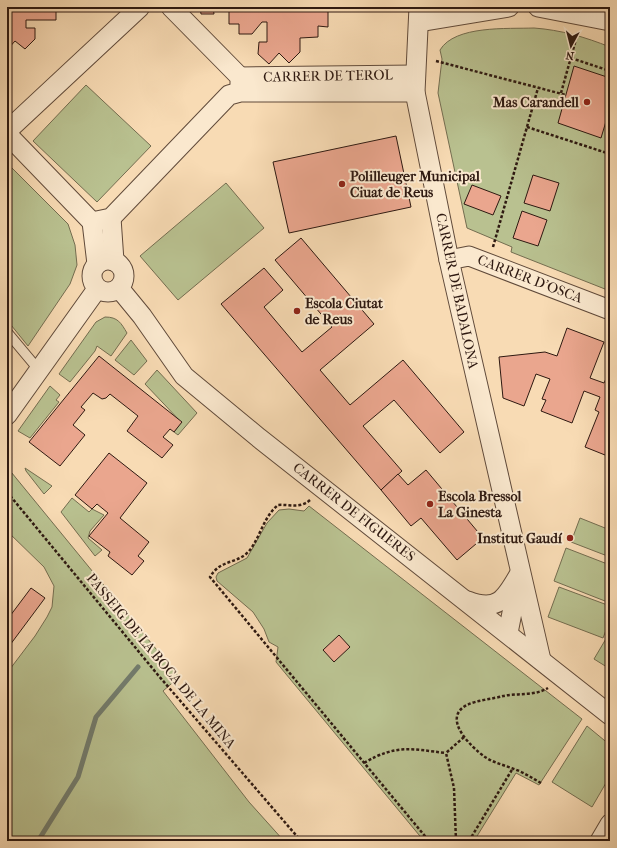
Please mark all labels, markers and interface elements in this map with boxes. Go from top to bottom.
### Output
north arrow [551,26,591,66]
text: N [564,48,575,62]
street label: CARRER DE TEROL [263,66,394,86]
place label: Mas Carandell [492,94,579,111]
marker: Mas Carandell [582,97,592,107]
place label: Polilleuger Municipal Ciuat de Reus [350,168,480,201]
marker: Polilleuger Municipal Ciuat de Reus [337,179,347,189]
street label: CARRER DE BADALONA [432,212,482,371]
street label: CARRER D'OSCA [475,251,586,307]
place label: Escola Ciutat de Reus [305,295,384,328]
marker: Escola Ciutat de Reus [292,306,302,316]
street label: CARRER DE FIGUERES [289,459,419,565]
place label: Escola Bressol La Ginesta [438,488,521,521]
marker: Escola Bressol La Ginesta [425,499,435,509]
place label: Institut Gaudí [477,530,563,547]
marker: Institut Gaudí [565,533,575,543]
street label: PASSEIG DE LA BOCA DE LA MINA [83,570,240,753]

